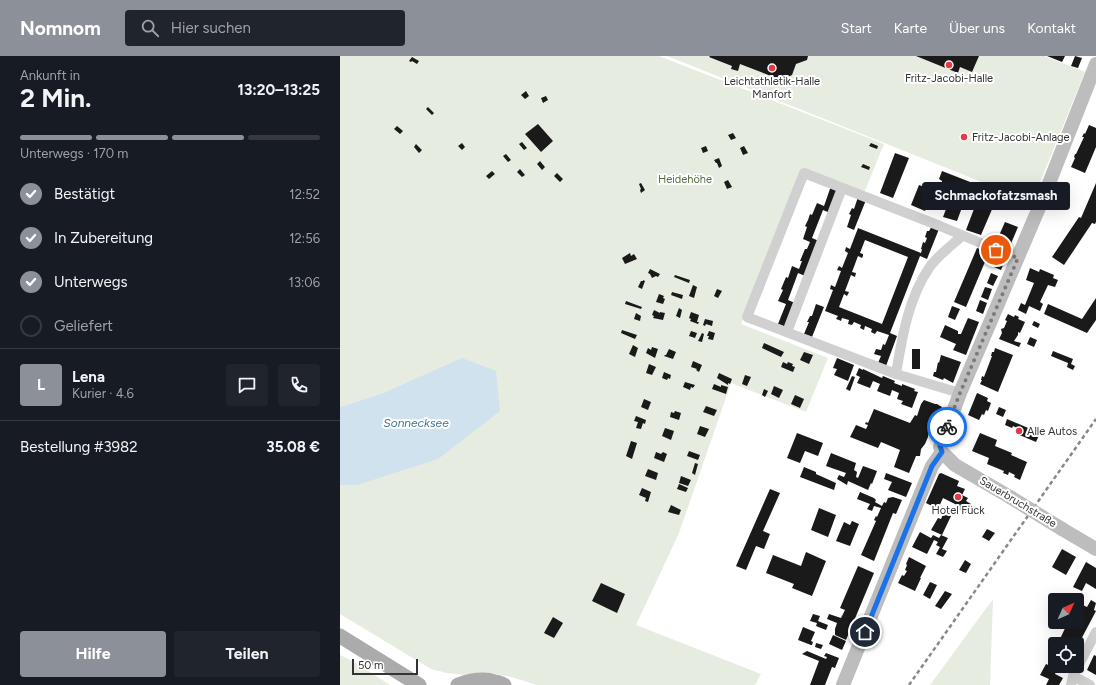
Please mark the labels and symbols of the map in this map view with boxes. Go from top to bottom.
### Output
marker: Fritz-Jacobi-Halle [944,60,954,70]
marker: Leichtathletik-Halle Manfort [767,63,777,73]
place label: Fritz-Jacobi-Halle [905,72,993,85]
place label: Leichtathletik-Halle Manfort [724,75,820,101]
place label: Fritz-Jacobi-Anlage [972,131,1070,144]
marker: Fritz-Jacobi-Anlage [959,132,969,142]
park label: Heidehöhe [658,173,712,186]
callout: Schmackofatzsmash [922,182,1070,210]
pin [979,233,1013,267]
courier [927,407,967,447]
water label: Sonnecksee [383,416,449,430]
place label: Alle Autos [1027,425,1077,438]
marker: Alle Autos [1014,426,1024,436]
street label: Sauerbruchstraße [977,474,1059,530]
marker: Hotel Fück [953,492,963,502]
place label: Hotel Fück [931,504,985,517]
north arrow [1048,593,1084,629]
pin [848,615,882,649]
scale bar [352,657,418,676]

